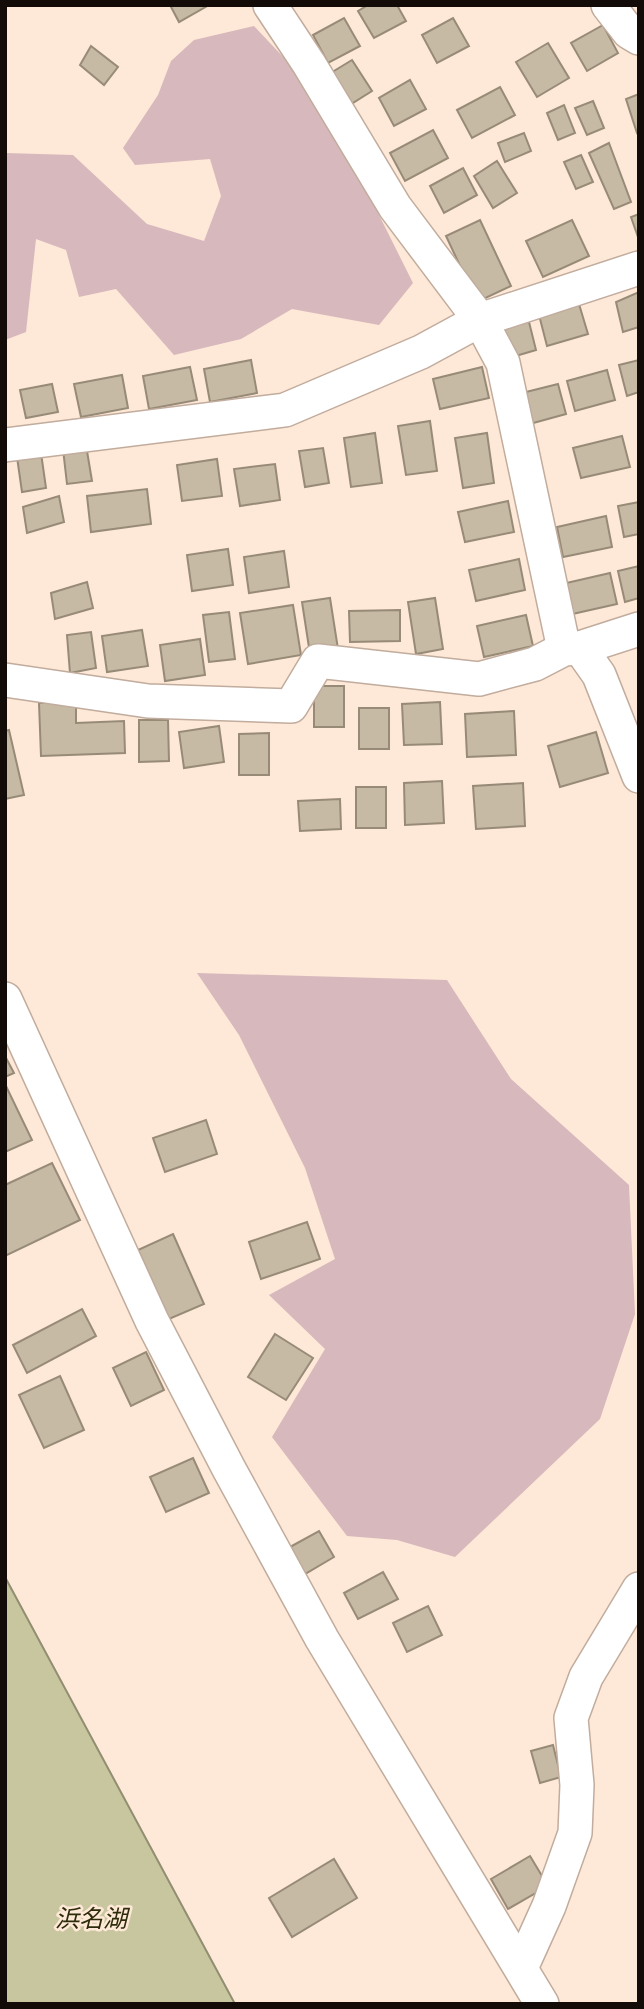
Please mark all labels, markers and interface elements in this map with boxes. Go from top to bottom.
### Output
water label: 浜名湖 [55,1903,131,1934]

